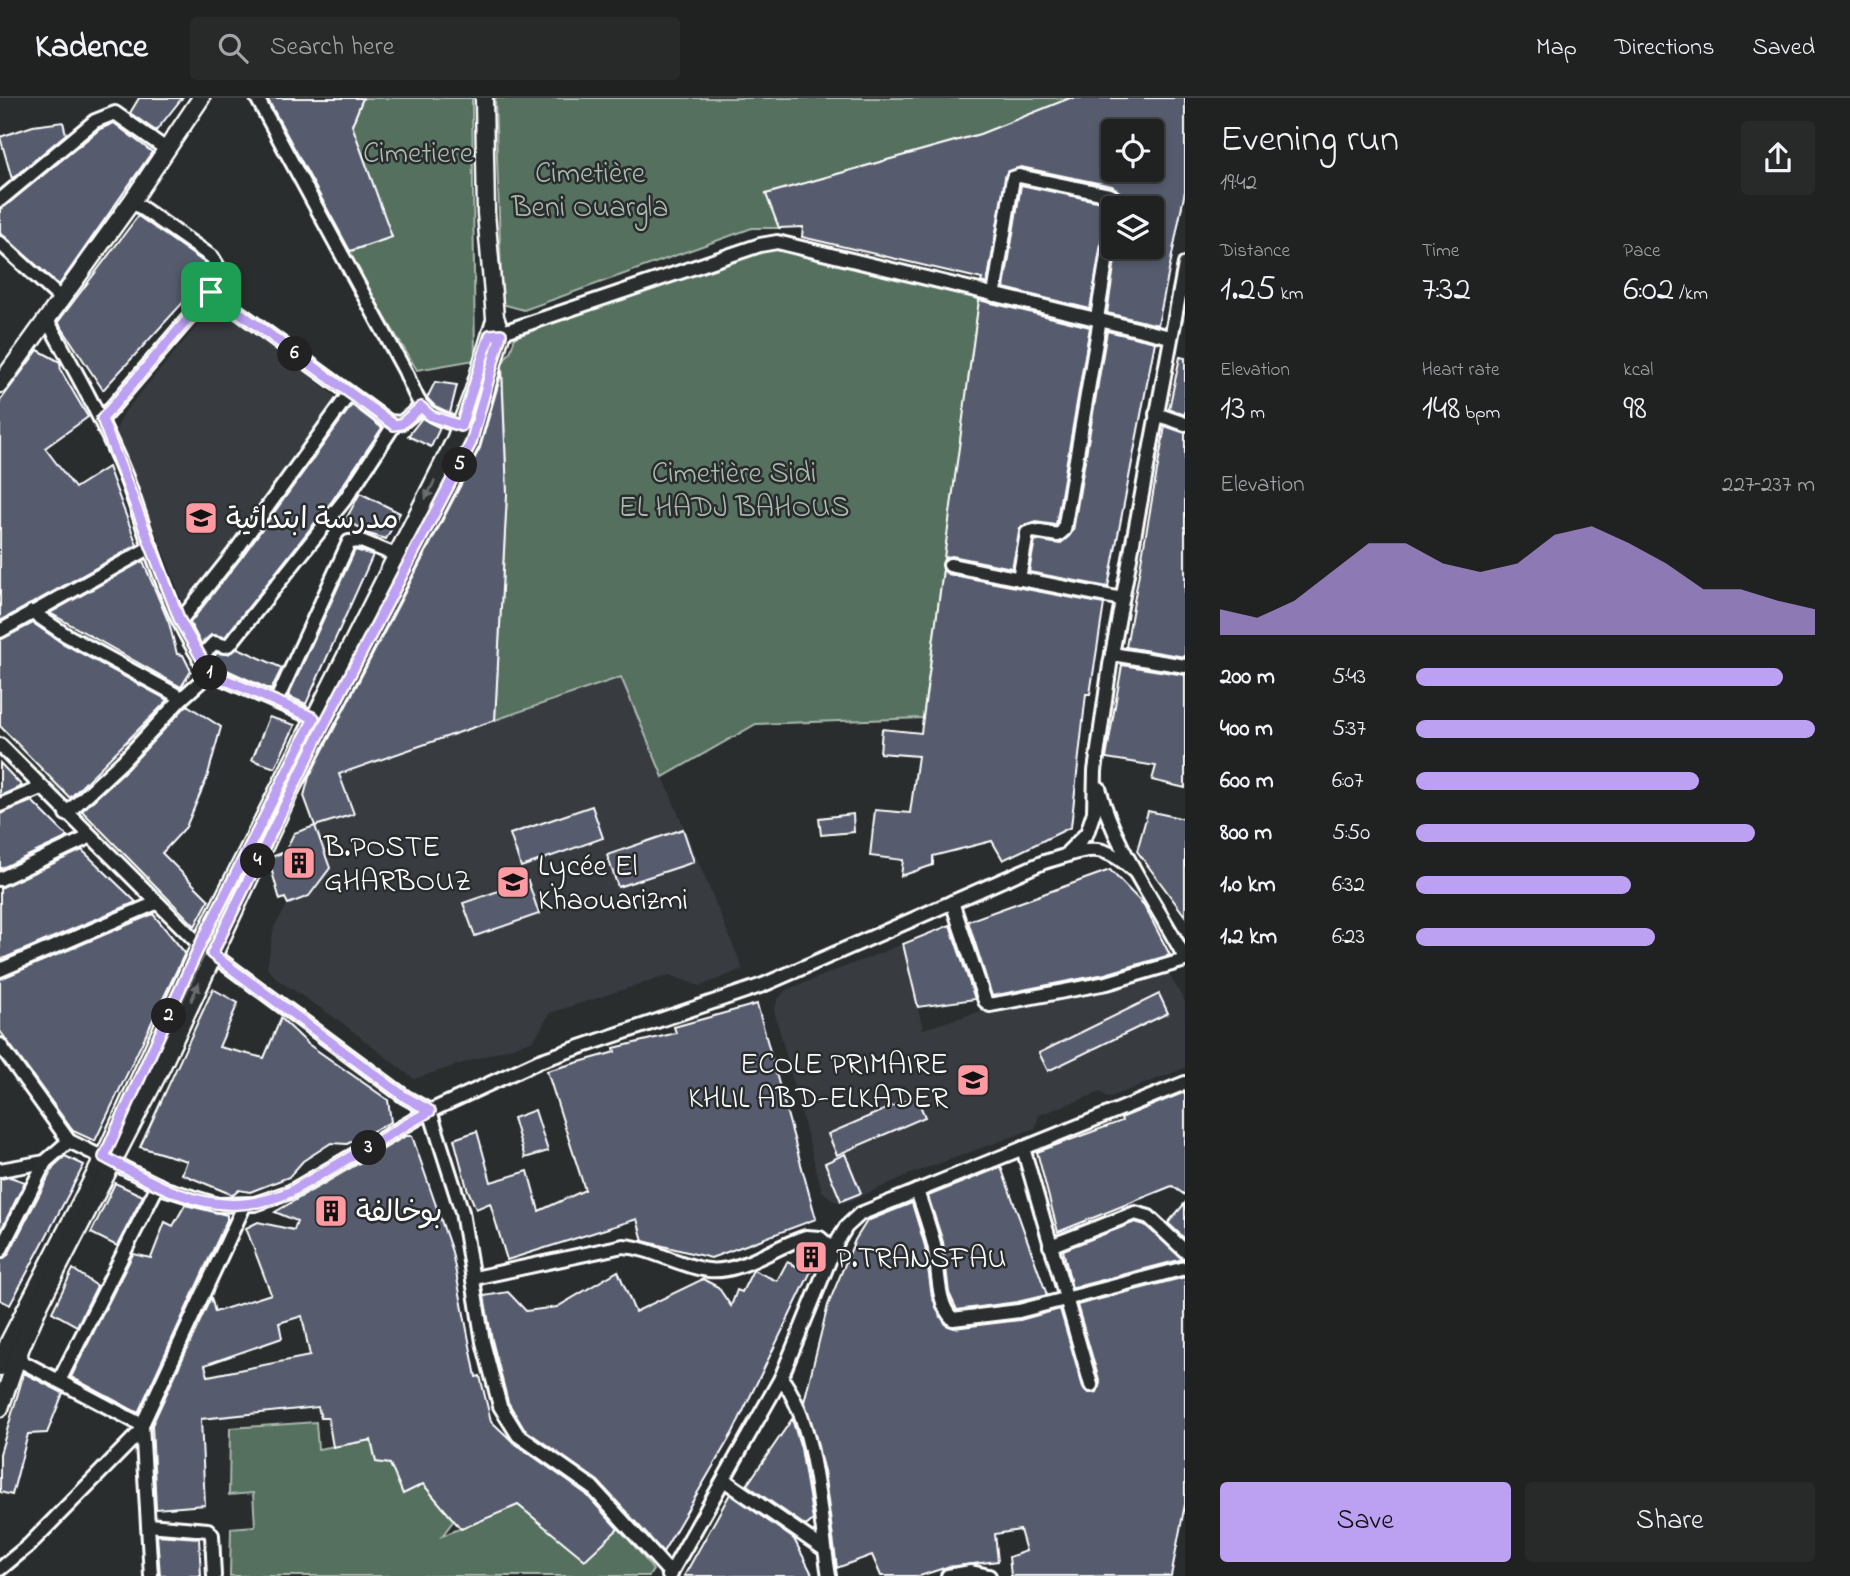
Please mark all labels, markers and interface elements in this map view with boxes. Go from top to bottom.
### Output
search box [190,17,680,80]
text: Kadence [35,24,148,72]
icon: search [214,29,252,67]
text: Search here [270,29,394,67]
text: Map [1536,31,1577,66]
text: Directions [1615,31,1714,66]
text: Saved [1752,31,1815,66]
text: Evening run [1220,113,1399,169]
map controls [1101,119,1164,259]
button: locate [1101,119,1164,182]
button: share [1741,121,1815,195]
park label: Cimetiere [363,133,474,177]
park label: Cimetière Beni Ouargla [510,153,669,231]
text: 19:42 [1220,167,1257,200]
button: layers [1101,196,1164,259]
text: Distance [1220,238,1290,265]
text: Time [1422,238,1459,265]
text: Pace [1623,238,1660,265]
pin [181,262,241,322]
text: 1.25 [1220,265,1276,316]
text: 7:32 [1422,265,1471,316]
text: 6:02 [1623,265,1674,316]
icon: arrive [192,273,230,311]
text: km [1276,281,1304,308]
text: /km [1674,281,1708,308]
pin: 6 [278,336,312,372]
text: 6 [290,340,299,367]
text: Elevation [1220,357,1290,384]
text: Heart rate [1422,357,1500,384]
text: kcal [1623,357,1654,384]
text: 13 [1220,384,1246,435]
text: 148 [1422,384,1460,435]
text: 98 [1623,384,1647,435]
text: m [1246,400,1265,427]
text: bpm [1460,400,1500,427]
pin: 5 [442,448,477,482]
text: 5 [454,451,465,478]
park label: Cimetière Sidi EL HADJ BAHOUS [619,453,849,531]
text: Elevation [1220,469,1305,502]
text: 227–237 m [1722,469,1815,502]
one-way arrow [425,480,436,500]
school or university icon: مدرسة ابتدائية [182,499,220,537]
place label: مدرسة ابتدائية [226,499,399,543]
pin: 1 [192,656,228,690]
text: 1 [206,659,213,686]
text: 200 m [1220,661,1275,694]
text: 5:43 [1332,661,1366,694]
text: 400 m [1220,713,1273,746]
text: 5:37 [1332,713,1366,746]
text: 600 m [1220,765,1274,798]
text: 6:07 [1332,765,1364,798]
text: 800 m [1220,817,1272,850]
text: 5:50 [1332,817,1370,850]
place label: B.POSTE GHARBOUZ [323,827,471,905]
pin: 4 [240,844,276,878]
building icon: B.POSTE GHARBOUZ [280,844,318,882]
place label: Lycée El Khaouarizmi [538,846,688,924]
text: 4 [254,847,261,874]
school or university icon: Lycée El Khaouarizmi [494,863,532,901]
text: 1.0 km [1220,869,1276,902]
text: 6:32 [1332,869,1365,902]
text: 1.2 km [1220,921,1277,954]
text: 6:23 [1332,921,1365,954]
one-way arrow [189,982,201,1002]
pin: 2 [152,998,186,1034]
text: 2 [164,1002,173,1029]
place label: ECOLE PRIMAIRE KHLIL ABD-ELKADER [688,1044,948,1122]
school or university icon: ECOLE PRIMAIRE KHLIL ABD-ELKADER [954,1061,992,1099]
pin: 3 [352,1130,386,1166]
text: 3 [365,1134,372,1161]
building icon: بوخالفة [312,1192,350,1230]
place label: بوخالفة [356,1192,443,1236]
building icon: P.TRANSFAU [792,1238,830,1276]
place label: P.TRANSFAU [836,1238,1006,1282]
button: Save [1220,1482,1511,1562]
button: Share [1525,1482,1815,1562]

